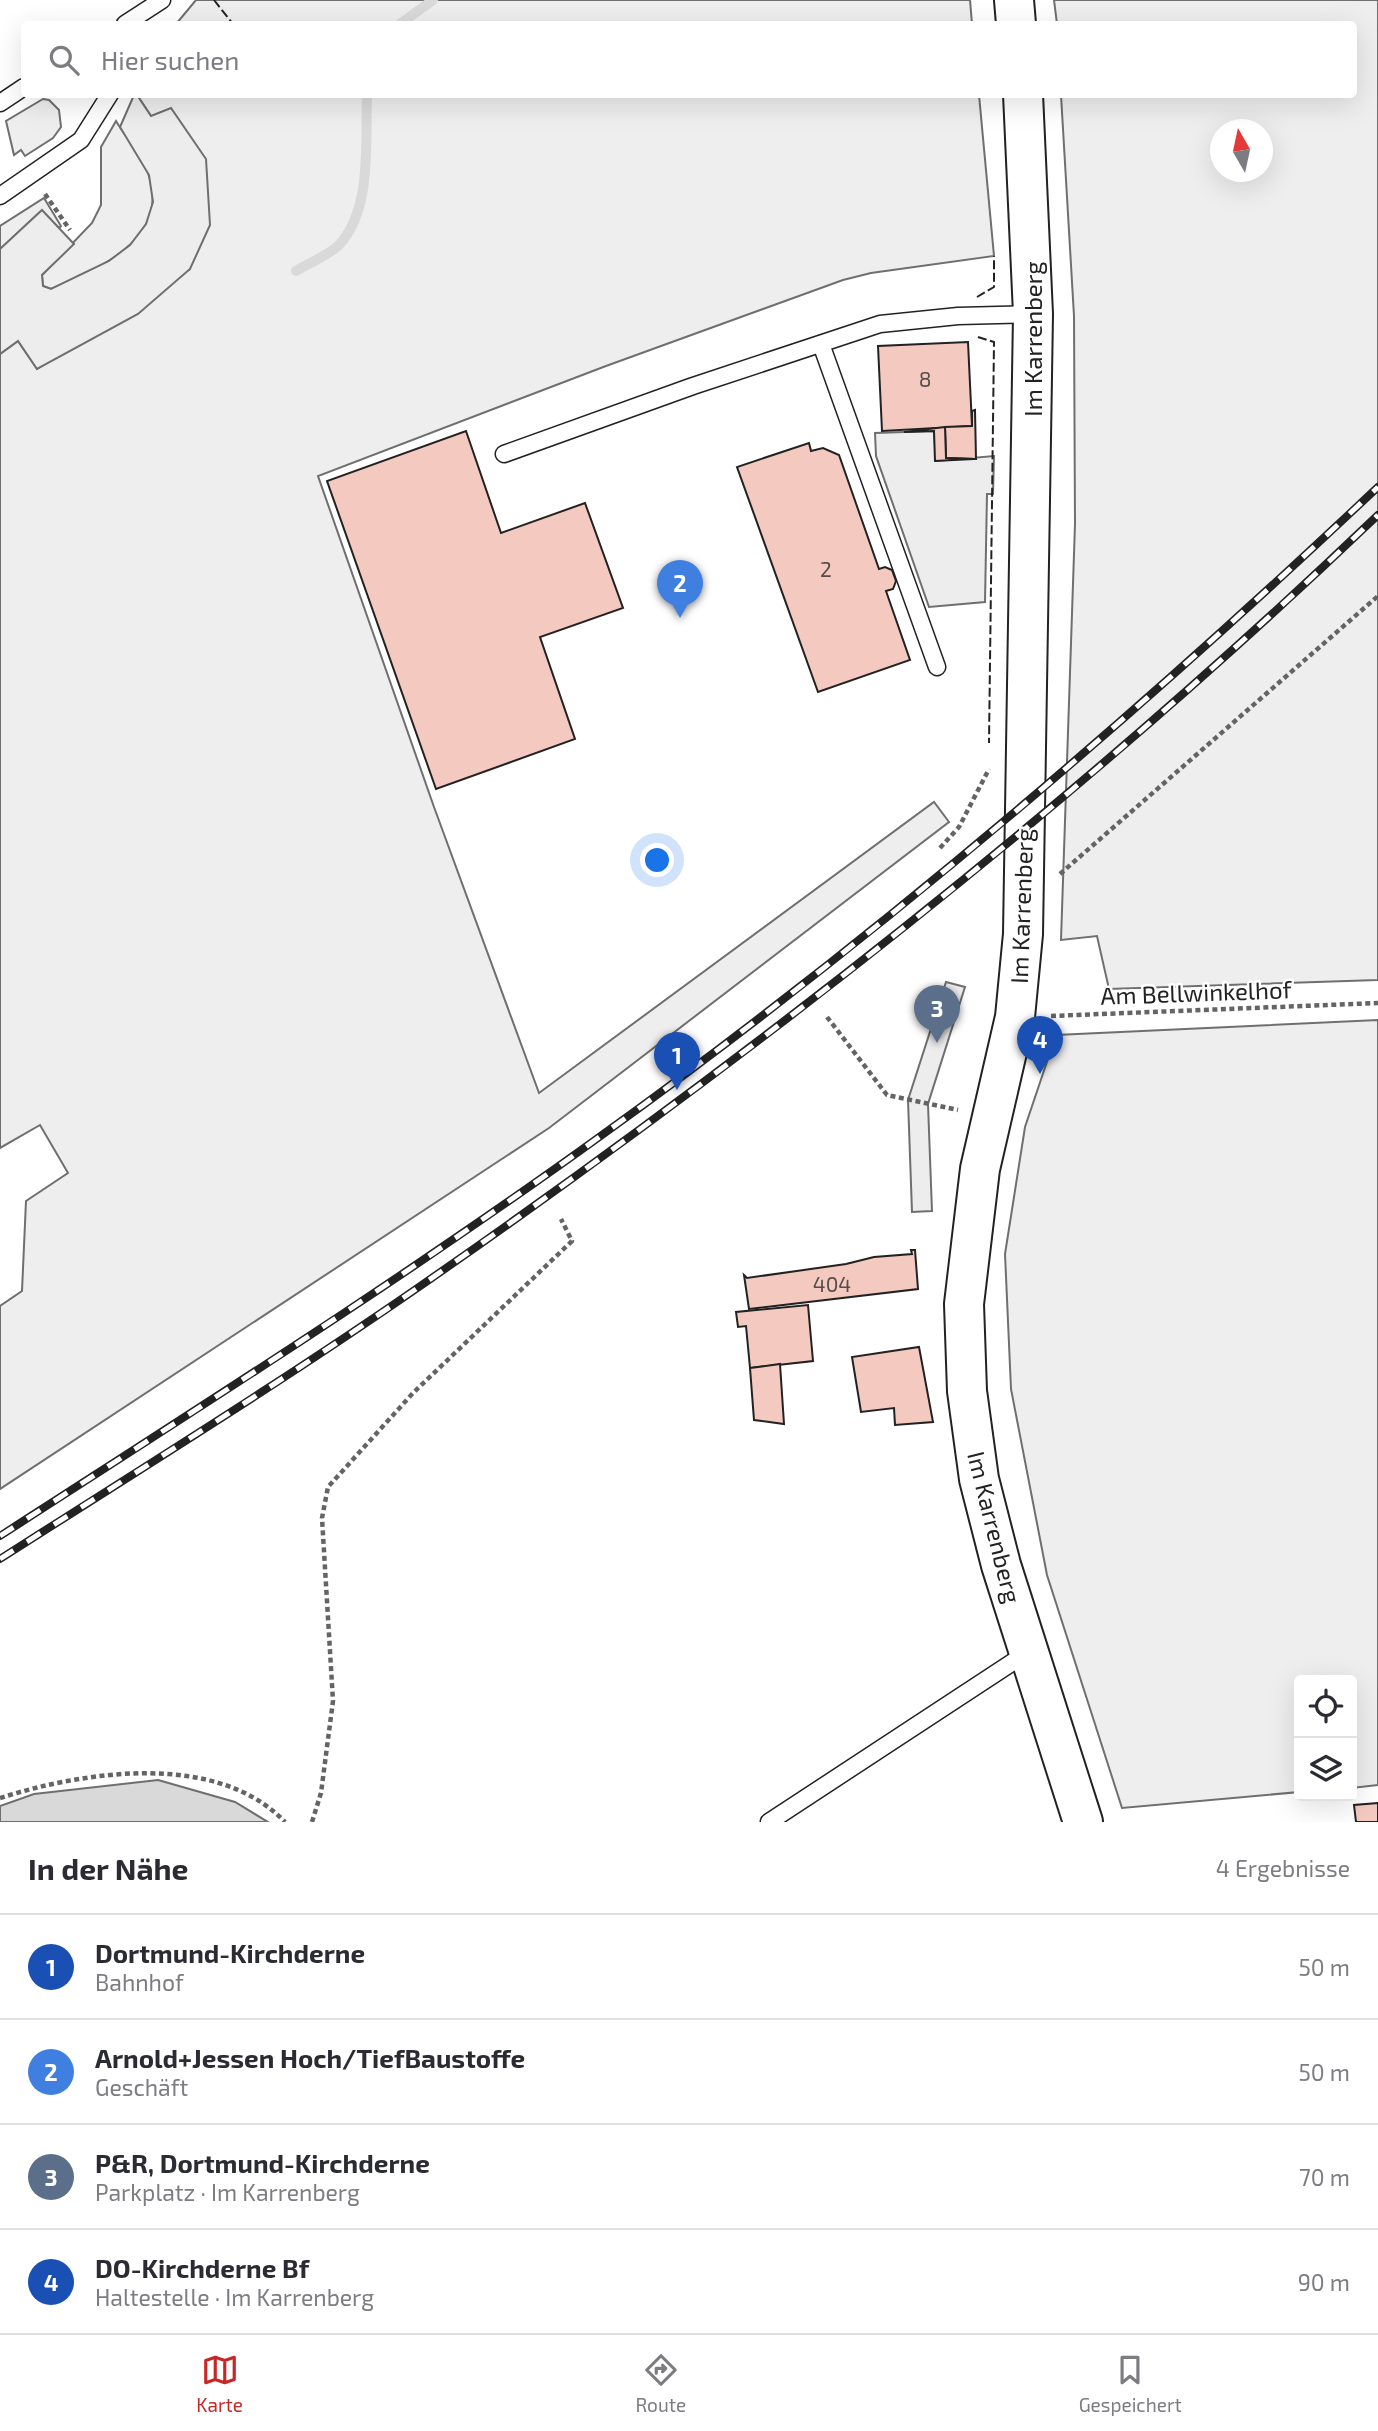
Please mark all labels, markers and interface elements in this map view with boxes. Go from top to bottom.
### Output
search box [21,21,1357,98]
icon: search [45,41,83,79]
text: Hier suchen [101,44,239,75]
north arrow [1210,119,1273,182]
street label: Im Karrenberg [1018,261,1047,417]
house number: 8 [919,366,931,391]
house number: 2 [820,556,832,581]
pin: 2 [657,560,703,618]
street label: Im Karrenberg [1004,828,1038,984]
your location [640,843,674,877]
street label: Am Bellwinkelhof [1100,974,1293,1010]
pin: 3 [914,985,960,1043]
pin: 4 [1017,1016,1063,1074]
pin: 1 [654,1032,700,1090]
house number: 404 [813,1271,851,1296]
street label: Im Karrenberg [962,1448,1028,1606]
map controls [1294,1675,1357,1801]
button: locate [1294,1675,1357,1738]
button: layers [1294,1738,1357,1801]
text: In der Nähe [28,1850,189,1886]
text: 4 Ergebnisse [1216,1854,1350,1882]
text: Dortmund-Kirchderne [95,1937,365,1968]
text: 1 [46,1953,56,1981]
text: 50 m [1299,1953,1350,1981]
text: Bahnhof [95,1968,184,1996]
text: Arnold+Jessen Hoch/TiefBaustoffe [95,2042,525,2073]
text: 2 [44,2058,58,2086]
text: 50 m [1299,2058,1350,2086]
text: Geschäft [95,2073,188,2101]
text: P&R, Dortmund-Kirchderne [95,2147,430,2178]
text: 3 [44,2163,58,2191]
text: 70 m [1299,2163,1350,2191]
text: Parkplatz · Im Karrenberg [95,2178,360,2206]
text: DO-Kirchderne Bf [95,2252,309,2283]
text: 4 [44,2268,58,2296]
text: 90 m [1298,2268,1350,2296]
text: Haltestelle · Im Karrenberg [95,2283,374,2311]
tab: Karte [196,2351,243,2416]
tab: Route [635,2351,686,2416]
tab: Gespeichert [1079,2351,1182,2416]

